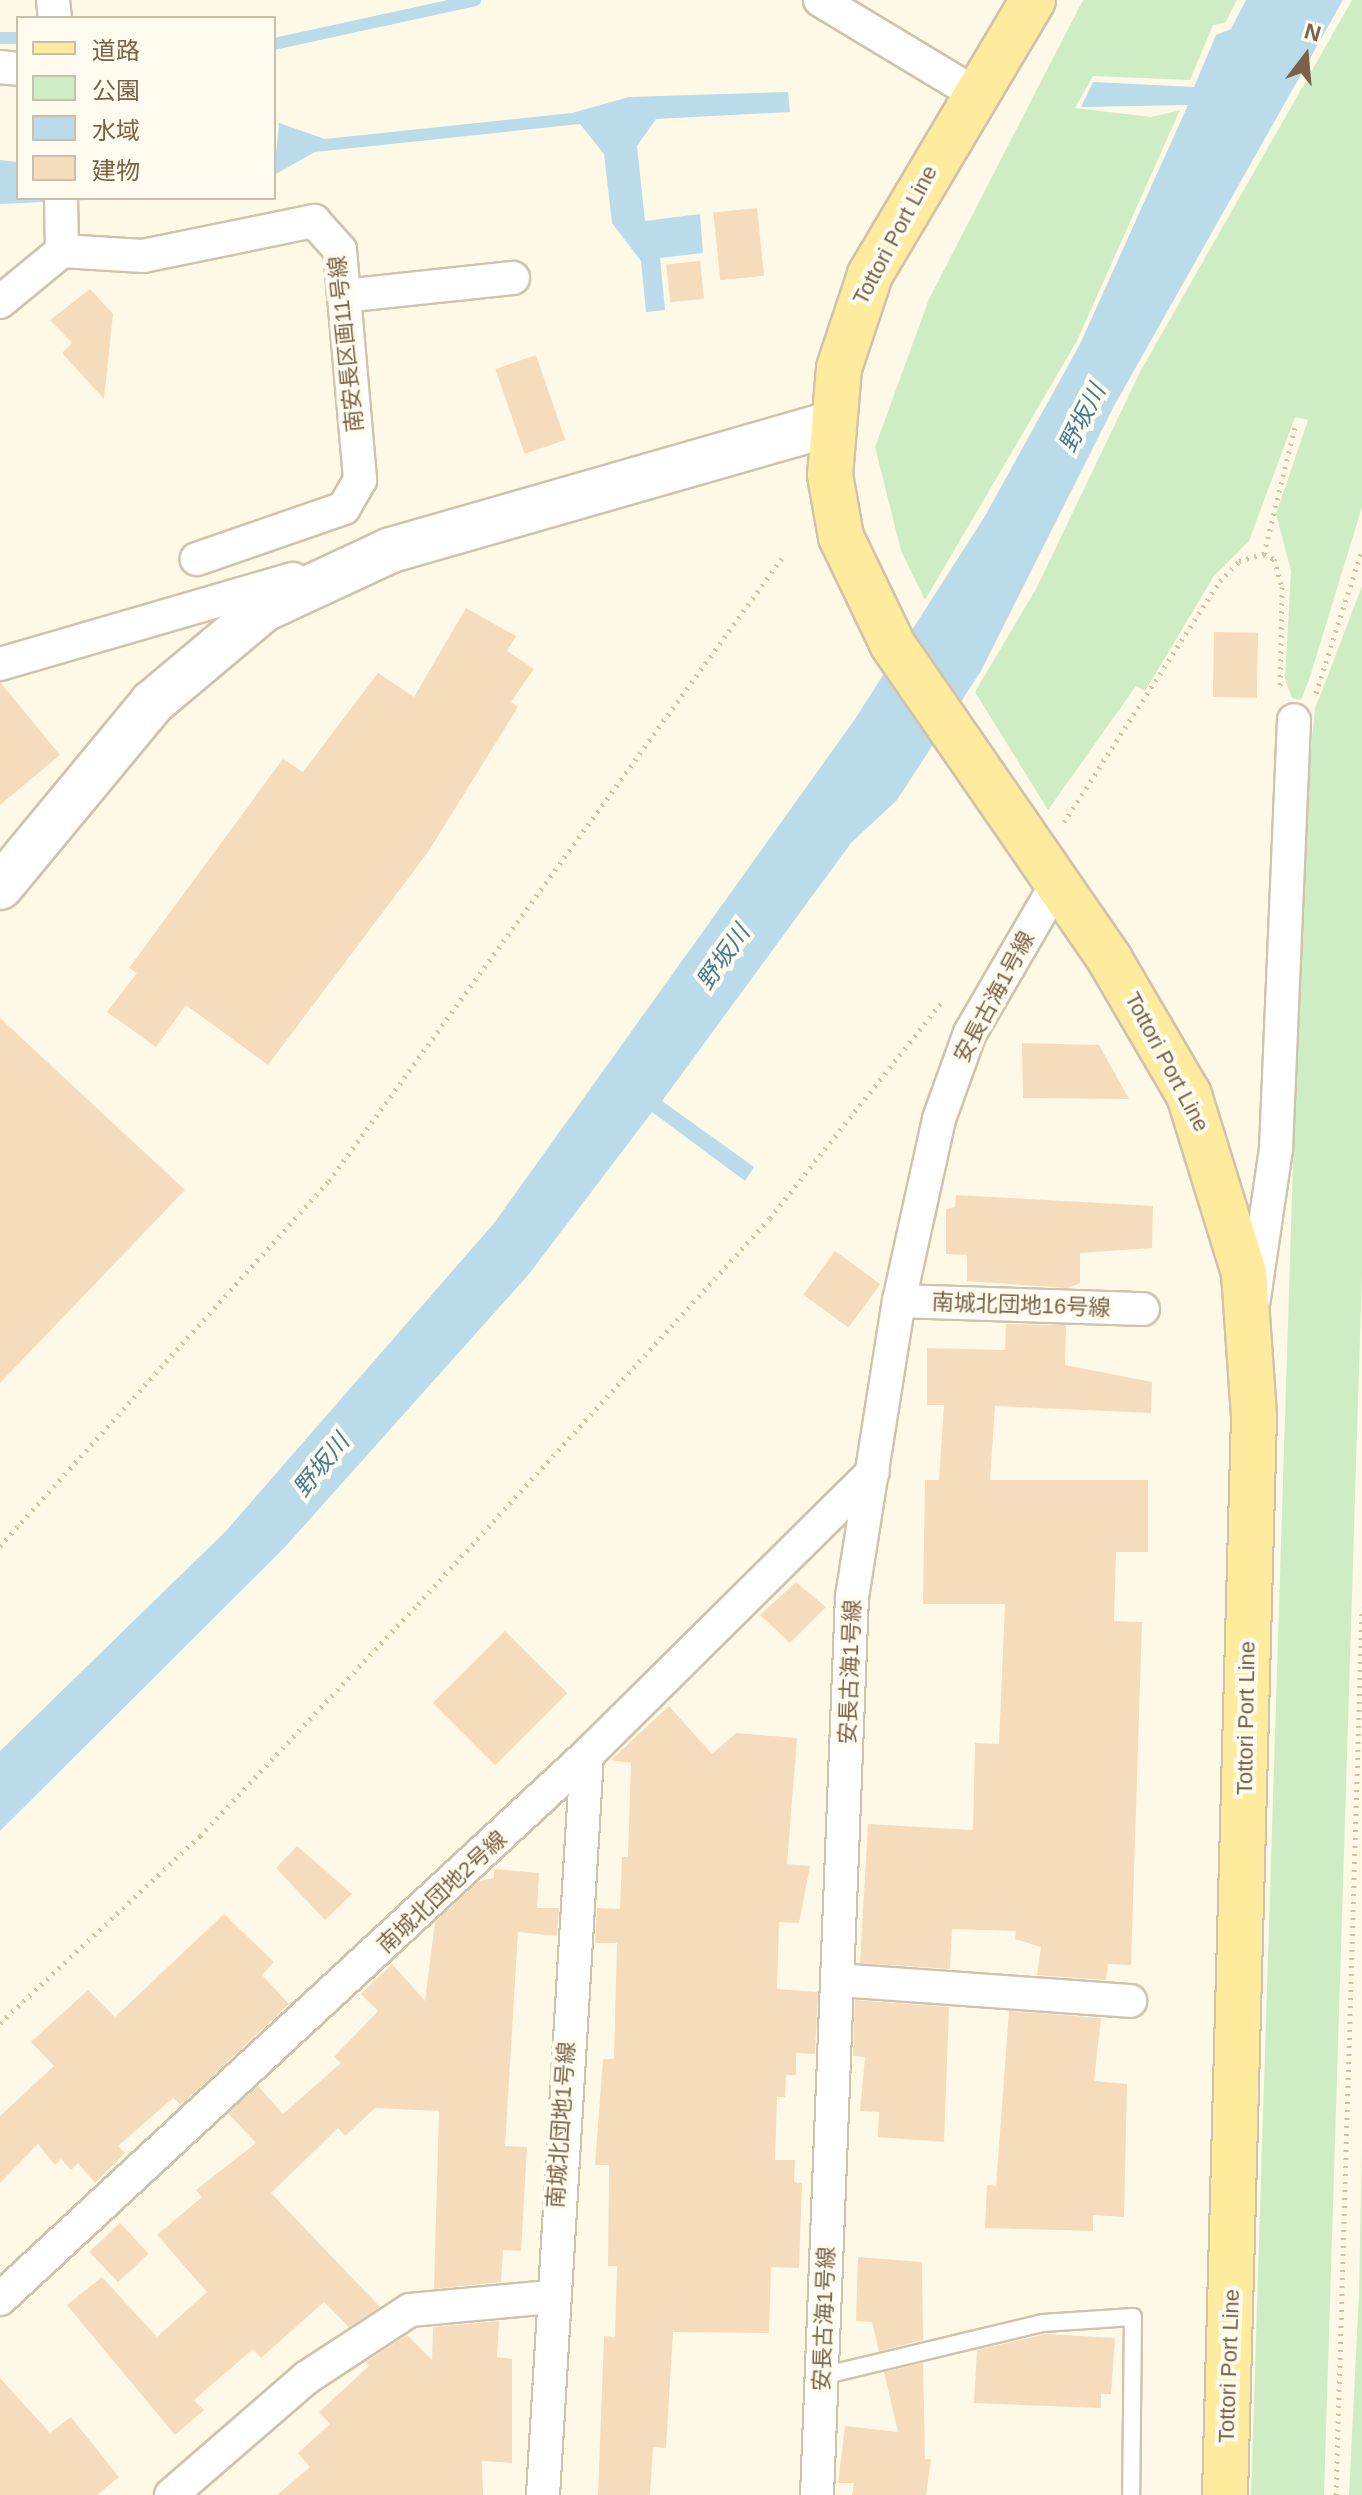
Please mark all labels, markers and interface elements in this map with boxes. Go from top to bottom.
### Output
legend [16,16,276,200]
north arrow [1266,16,1346,96]
text: N [1302,18,1324,47]
text: 道路 [92,37,140,64]
text: 公園 [92,77,140,104]
text: 水域 [92,117,140,144]
text: 建物 [92,157,140,184]
street label: Tottori Port Line [847,161,943,309]
street label: 南安長区画11号線 [324,255,368,433]
water label: 野坂川 [1053,379,1111,457]
water label: 野坂川 [691,919,755,995]
street label: 安長古海1号線 [948,927,1040,1067]
street label: Tottori Port Line [1119,988,1215,1136]
street label: 南城北団地16号線 [931,1289,1111,1321]
water label: 野坂川 [287,1428,355,1502]
street label: 安長古海1号線 [834,1599,866,1745]
street label: Tottori Port Line [1231,1641,1261,1795]
street label: 南城北団地2号線 [372,1826,512,1958]
street label: 南城北団地1号線 [542,2041,580,2209]
street label: 安長古海1号線 [808,2246,840,2392]
street label: Tottori Port Line [1213,2289,1245,2443]

